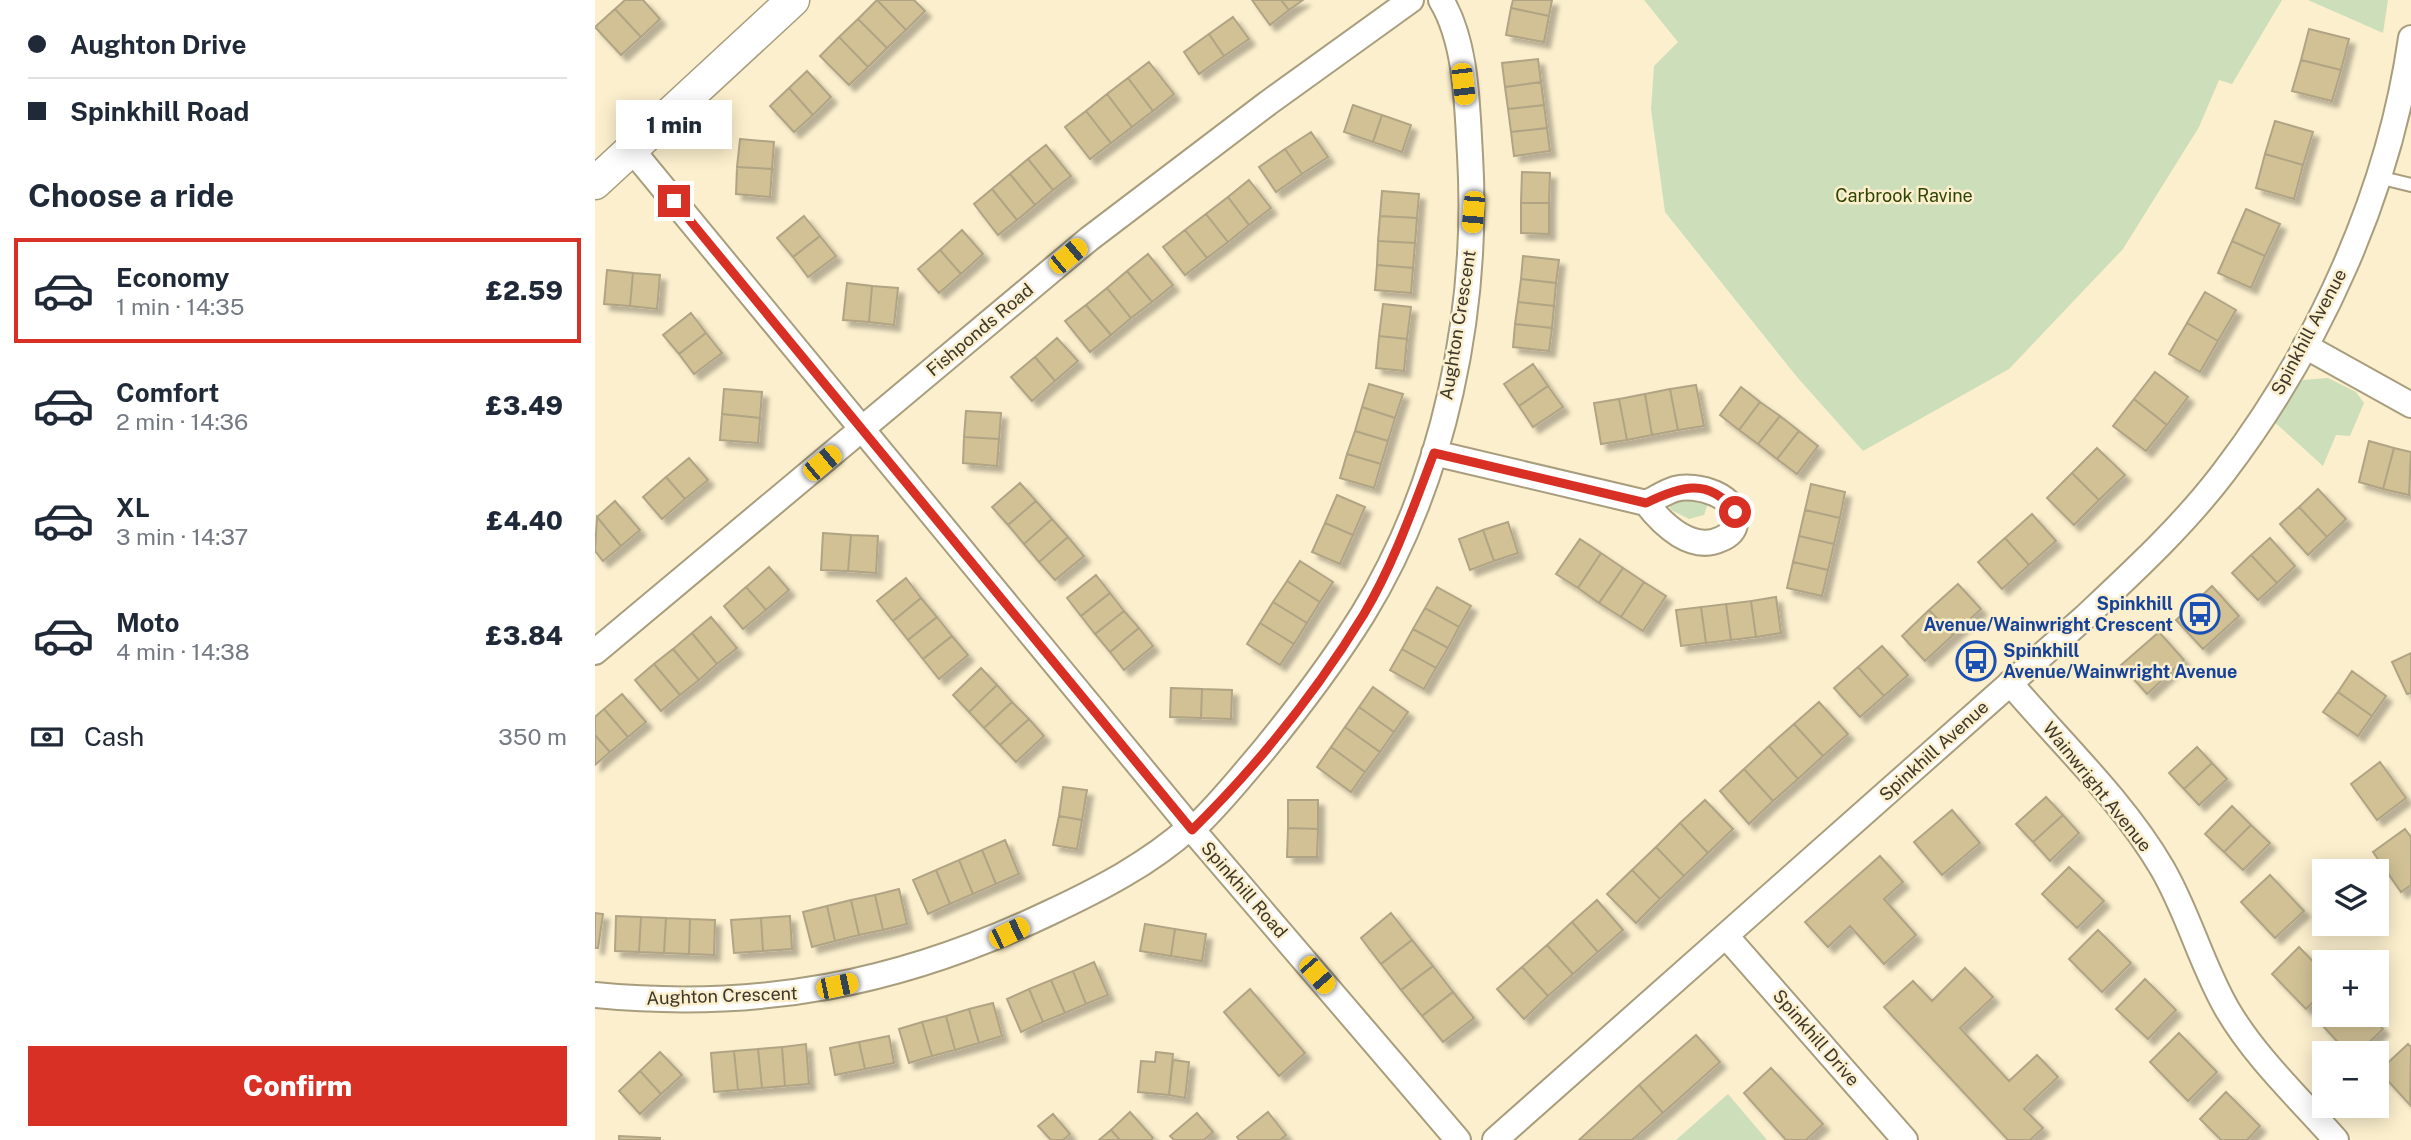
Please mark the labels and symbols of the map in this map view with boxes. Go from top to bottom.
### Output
car [1451,62,1476,106]
callout: 1 min [616,100,732,148]
route end [658,185,690,217]
park label: Carbrook Ravine [1835,185,1973,206]
car [1461,190,1486,234]
car [1046,234,1091,278]
street label: Aughton Crescent [1435,249,1480,401]
street label: Spinkhill Avenue [2267,265,2351,398]
street label: Fishponds Road [922,279,1037,380]
car [800,441,845,485]
route start [1719,496,1751,528]
place label: Spinkhill Avenue/Wainwright Crescent [1923,593,2173,635]
bus stop icon: Spinkhill Avenue/Wainwright Crescent [2179,593,2221,635]
bus stop icon: Spinkhill Avenue/Wainwright Avenue [1955,640,1997,682]
place label: Spinkhill Avenue/Wainwright Avenue [2003,640,2237,682]
street label: Spinkhill Avenue [1875,696,1993,805]
street label: Wainwright Avenue [2039,718,2156,856]
street label: Spinkhill Road [1197,837,1292,942]
car [986,914,1033,952]
car [1296,952,1339,998]
car [815,971,860,1001]
street label: Aughton Crescent [646,982,798,1009]
street label: Spinkhill Drive [1769,985,1864,1090]

